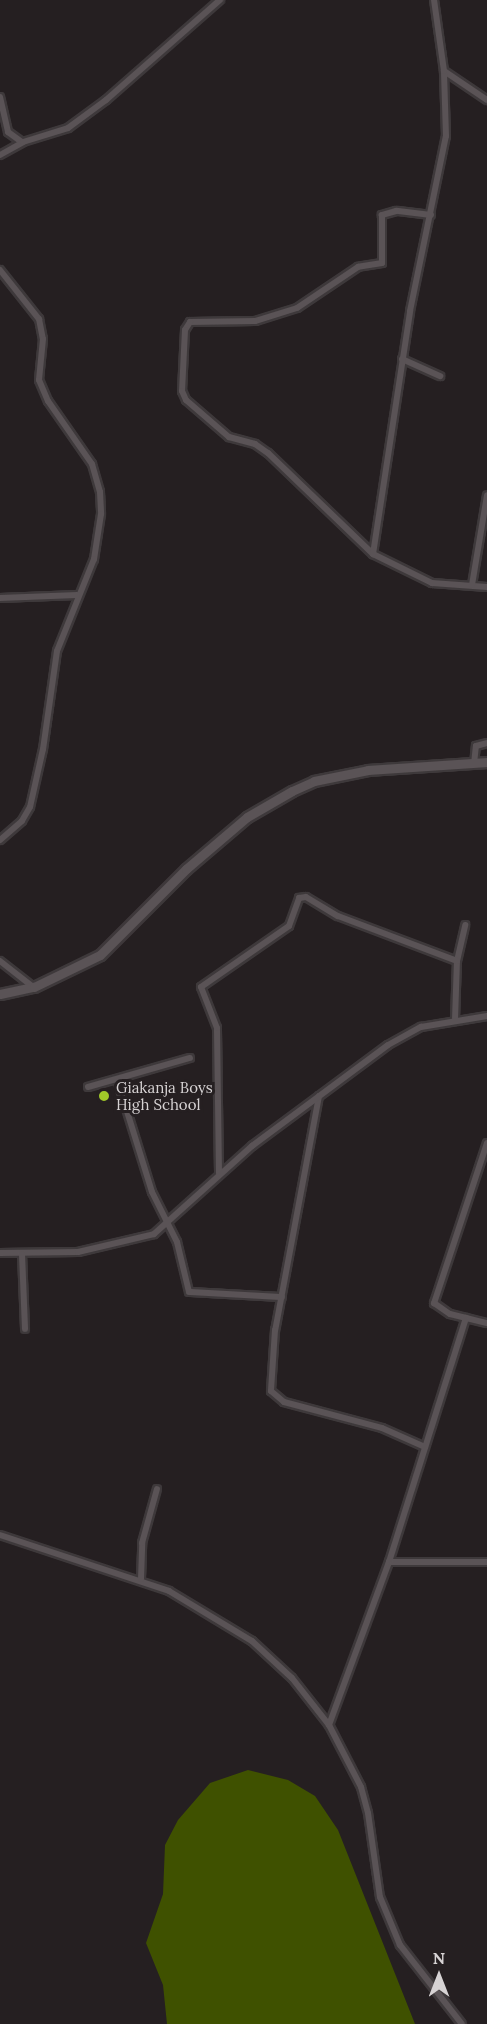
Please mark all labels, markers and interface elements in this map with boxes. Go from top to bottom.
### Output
place label: Giakanja Boys High School [116,1078,213,1113]
marker: Giakanja Boys High School [97,1089,111,1103]
north arrow [409,1946,469,2006]
text: N [433,1948,445,1968]

